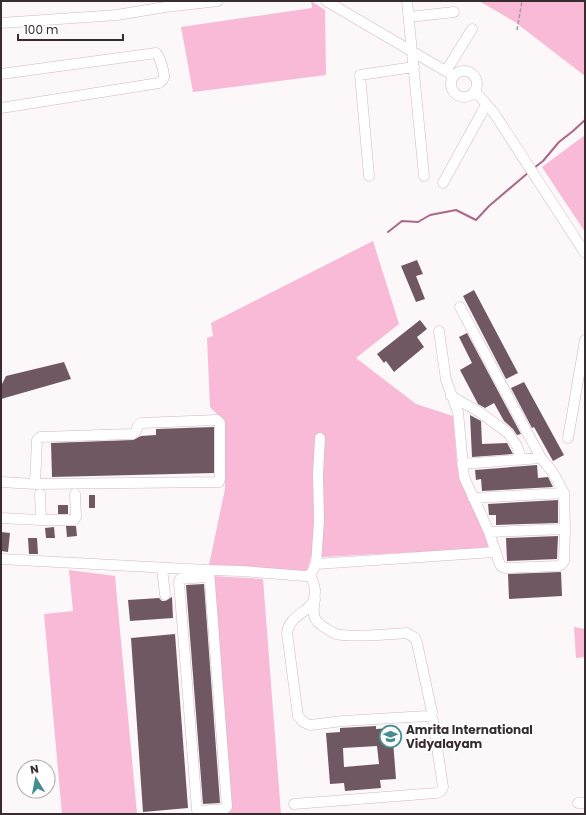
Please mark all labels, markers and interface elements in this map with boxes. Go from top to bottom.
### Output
scale bar [18,16,123,42]
text: 100 m [24,21,58,38]
place label: Amrita International Vidyalayam [406,721,533,752]
school or university icon: Amrita International Vidyalayam [377,724,403,750]
north arrow [16,759,56,799]
text: N [29,761,40,778]

